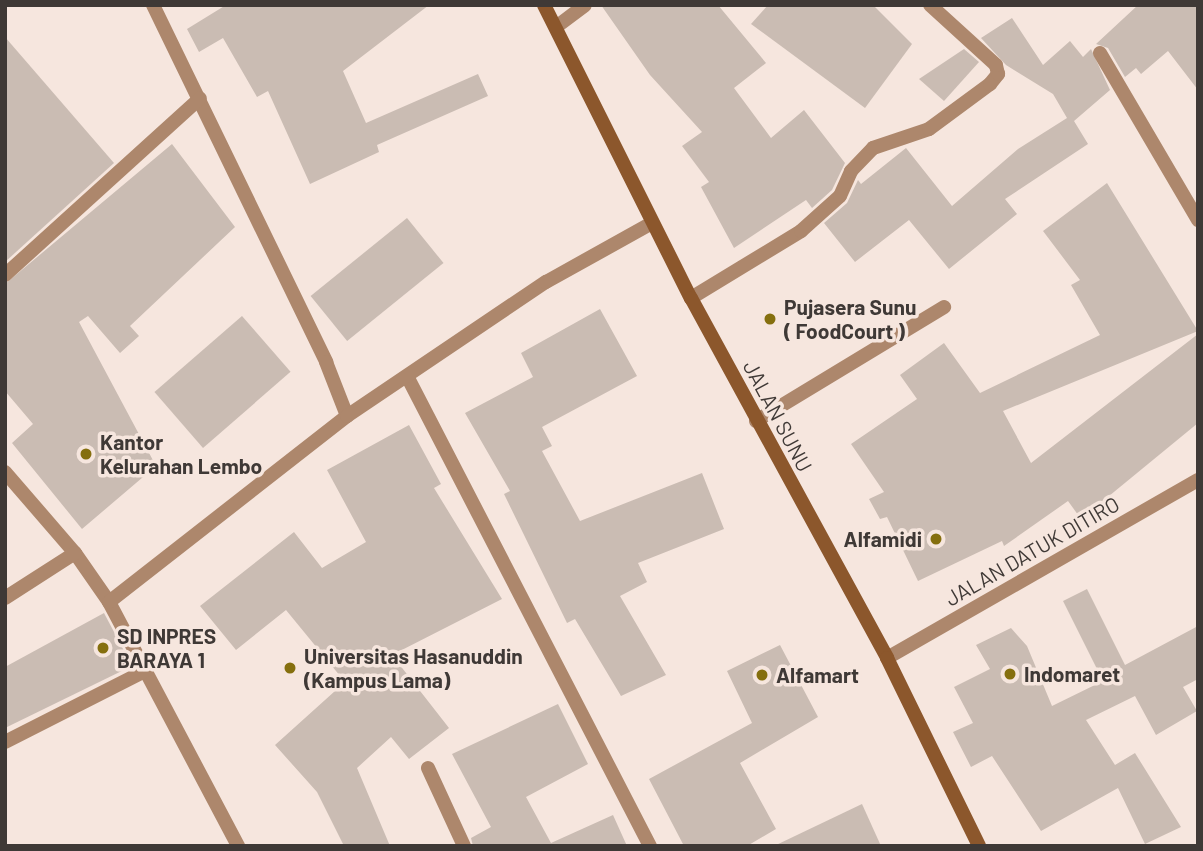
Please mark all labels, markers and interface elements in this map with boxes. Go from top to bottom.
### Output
place label: Pujasera Sunu ( FoodCourt ) [784,294,916,344]
marker: Pujasera Sunu ( FoodCourt ) [762,311,778,327]
street label: JALAN SUNU [738,356,818,476]
place label: Kantor Kelurahan Lembo [100,429,262,479]
marker: Kantor Kelurahan Lembo [78,446,94,462]
street label: JALAN DATUK DITIRO [940,491,1124,611]
place label: Alfamidi [844,526,922,552]
marker: Alfamidi [928,531,944,547]
place label: SD INPRES BARAYA 1 [117,623,216,673]
marker: SD INPRES BARAYA 1 [95,640,111,656]
place label: Universitas Hasanuddin (Kampus Lama) [304,643,523,693]
marker: Universitas Hasanuddin (Kampus Lama) [282,660,298,676]
place label: Indomaret [1024,661,1120,687]
place label: Alfamart [776,662,859,688]
marker: Indomaret [1002,666,1018,682]
marker: Alfamart [754,667,770,683]

